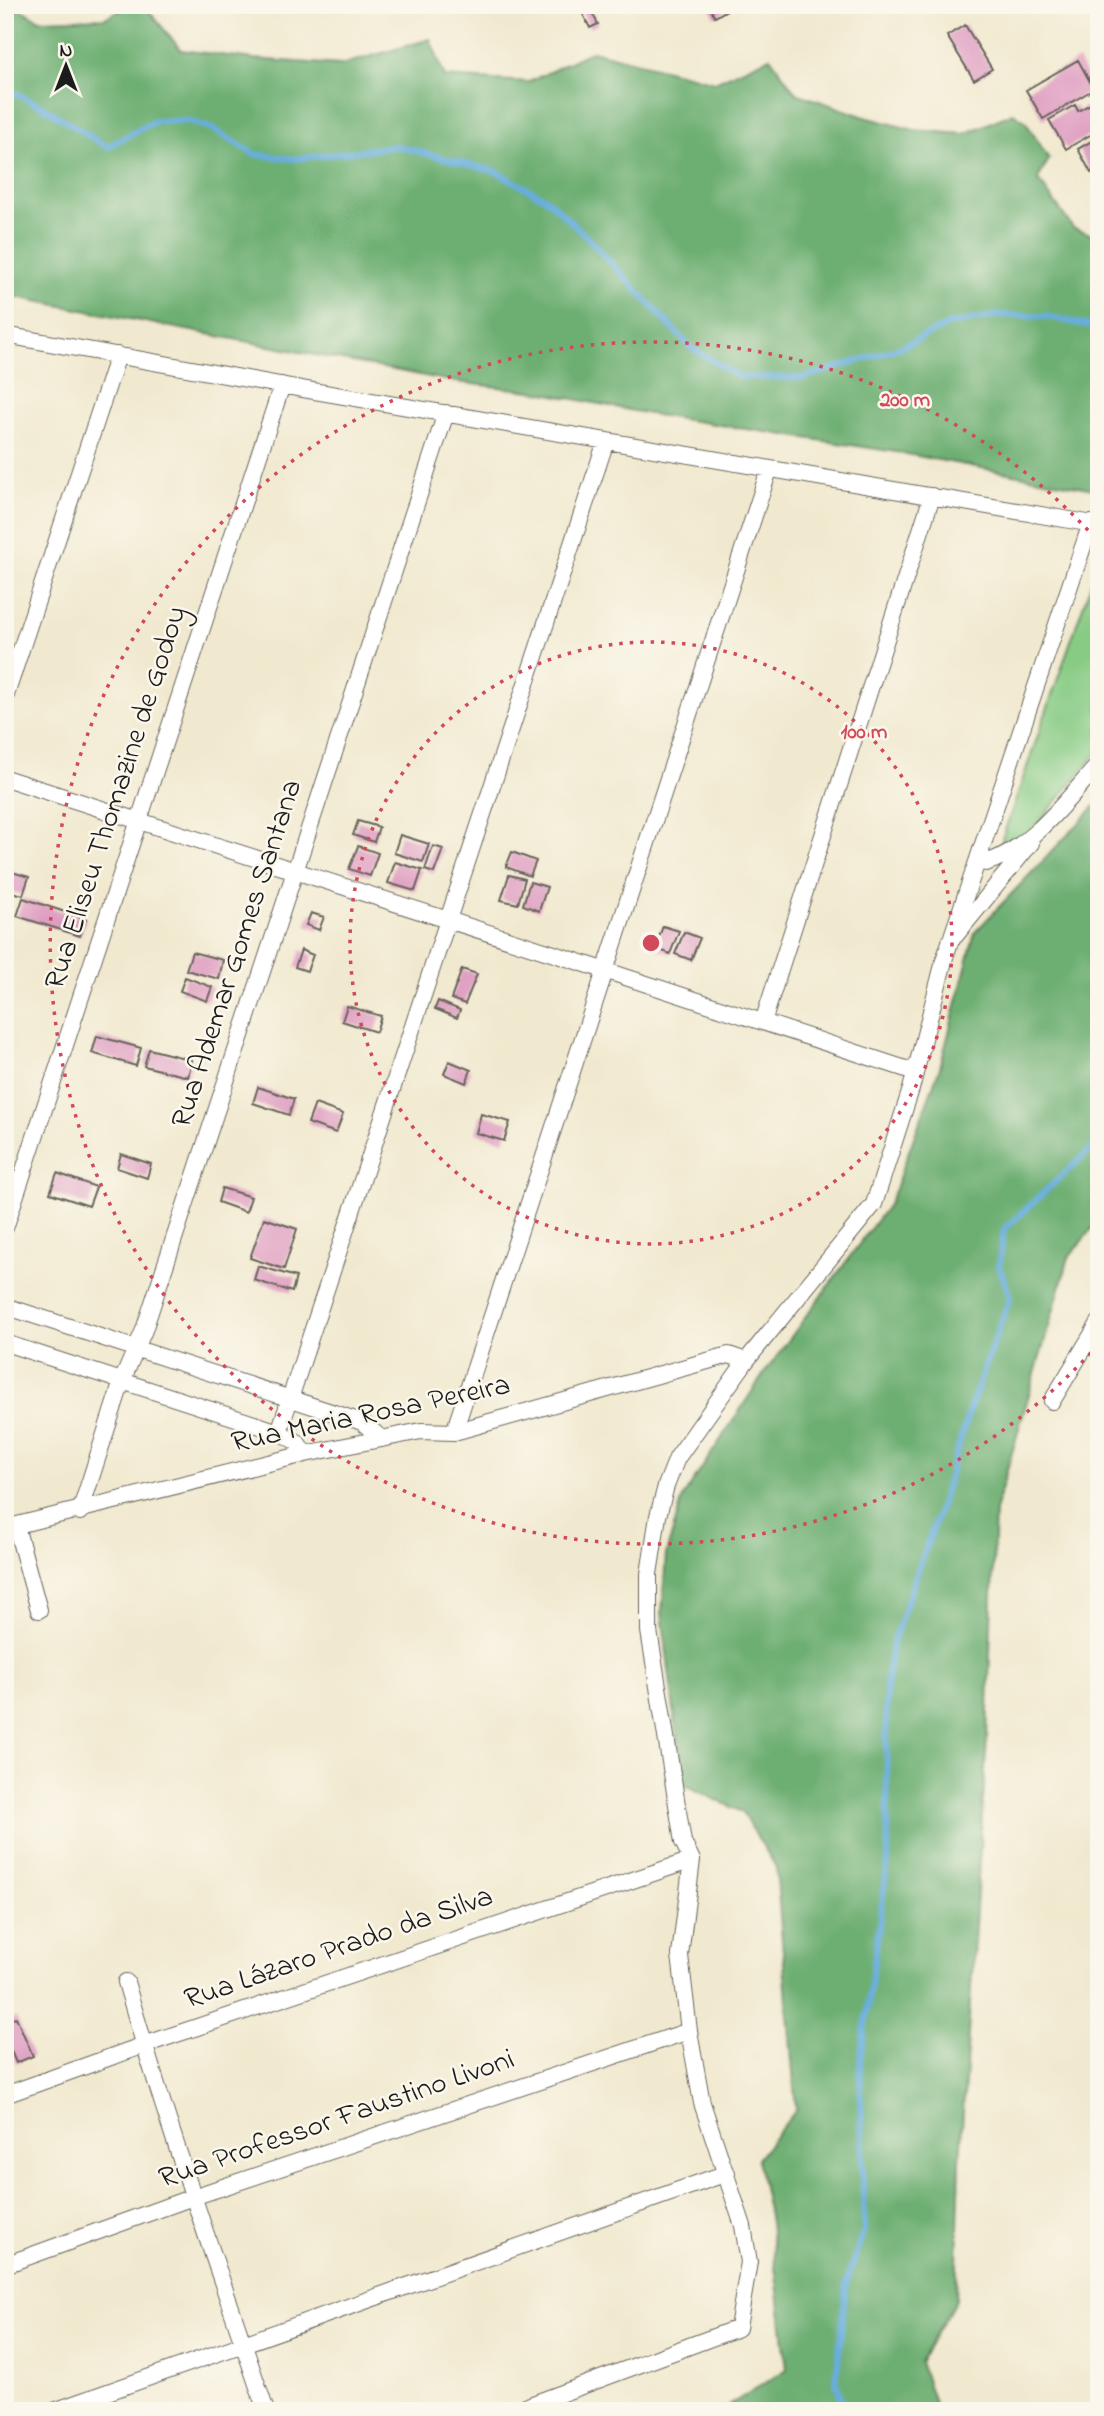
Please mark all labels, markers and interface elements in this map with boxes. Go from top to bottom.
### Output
north arrow [32,32,102,102]
text: N [60,38,73,65]
text: 200 m [879,386,930,416]
street label: Rua Eliseu Thomazine de Godoy [34,601,200,995]
text: 100 m [841,718,887,748]
street label: Rua Ademar Gomes Santana [161,774,315,1134]
centre of rings [639,931,663,955]
street label: Rua Maria Rosa Pereira [228,1364,514,1466]
street label: Rua Lázaro Prado da Silva [179,1875,499,2023]
street label: Rua Professor Faustino Livoni [153,2038,521,2202]

